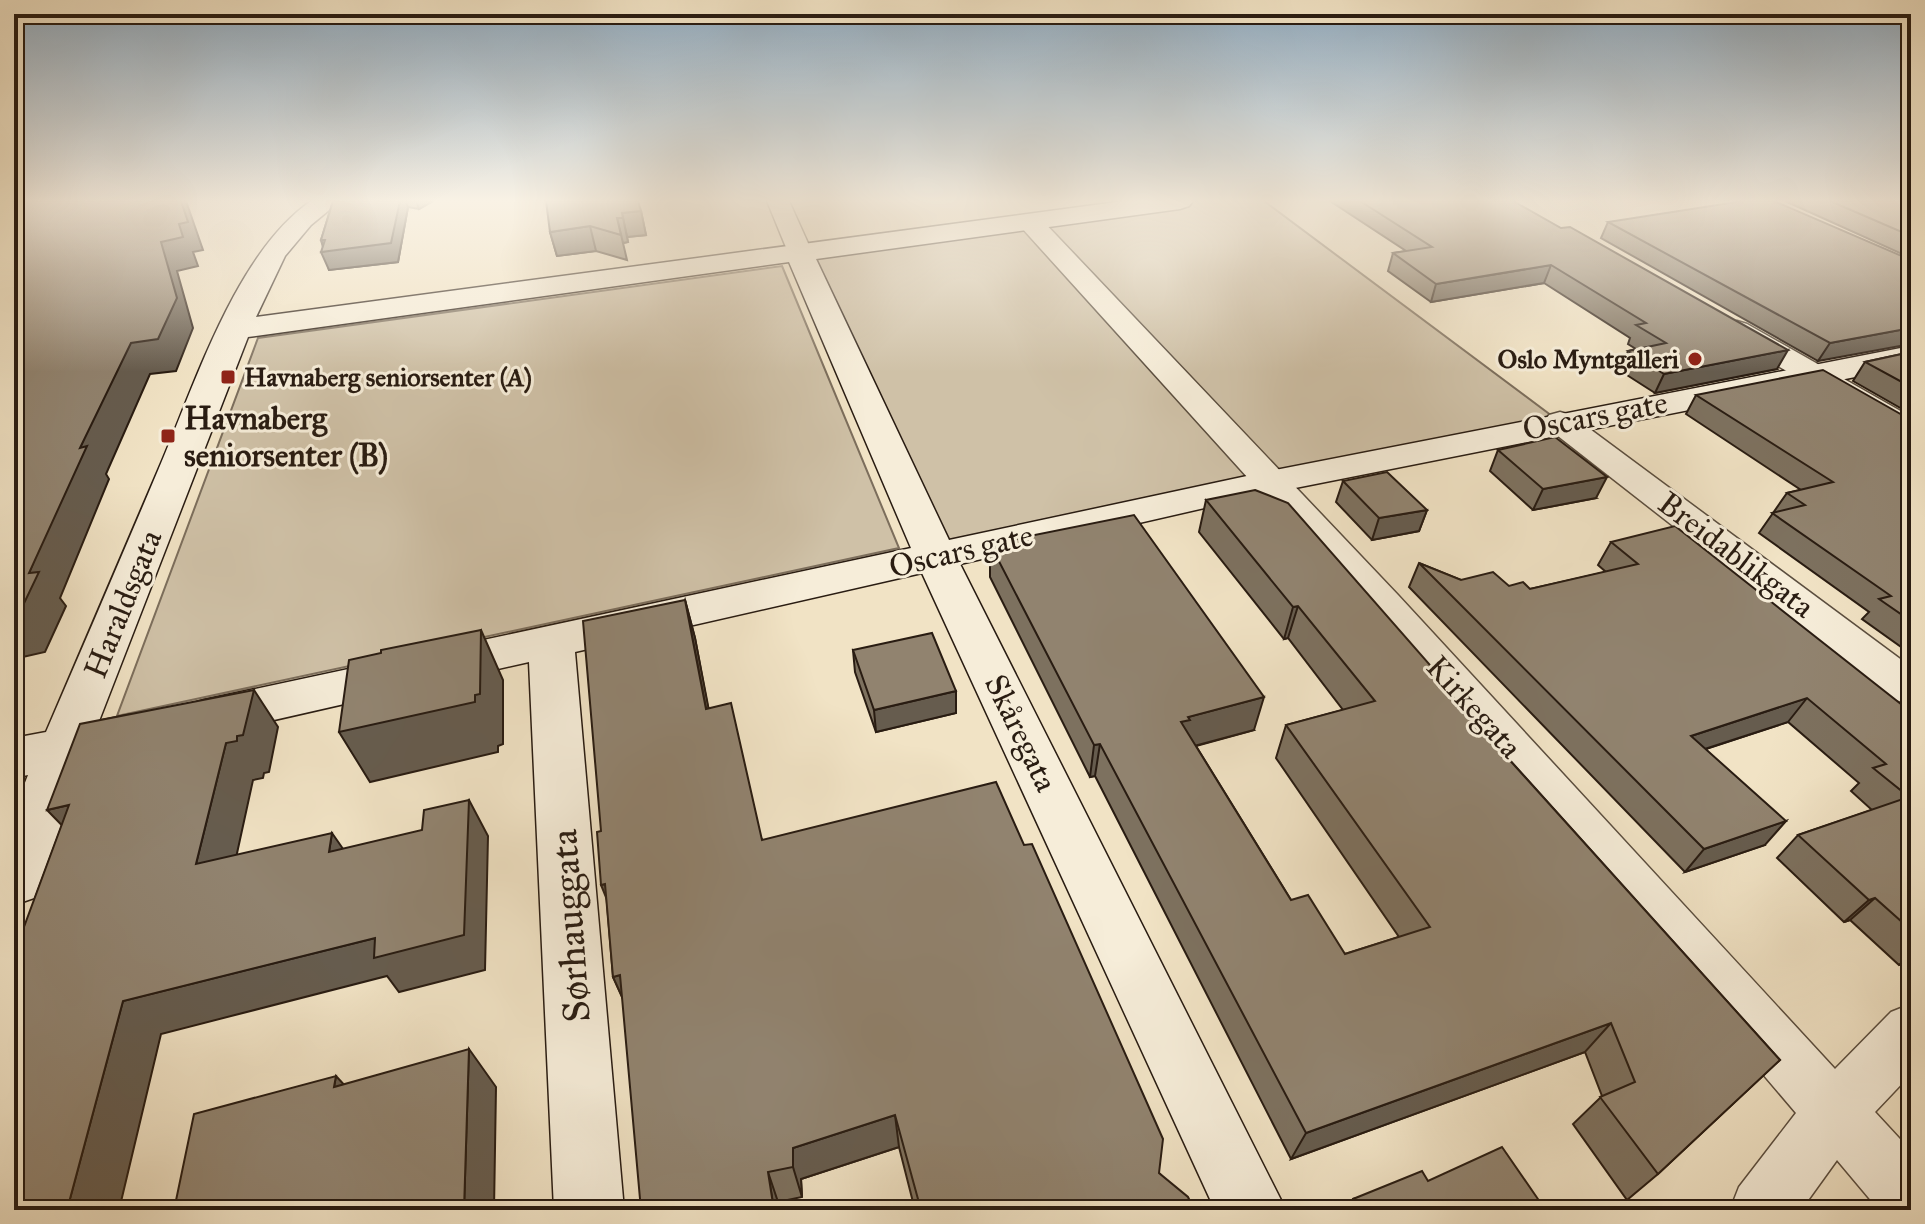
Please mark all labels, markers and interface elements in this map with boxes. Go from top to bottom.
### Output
place label: Oslo Myntgalleri [1498,343,1680,376]
marker: Oslo Myntgalleri [1686,350,1704,368]
place label: Havnaberg seniorsenter (A) [244,361,532,394]
marker: Havnaberg seniorsenter (A) [219,368,237,386]
street label: Oscars gate [1519,383,1671,449]
place label: Havnaberg seniorsenter (B) [184,399,388,475]
marker: Havnaberg seniorsenter (B) [159,427,177,445]
street label: Breidablikgata [1650,484,1822,627]
street label: Oscars gate [885,515,1037,587]
street label: Haraldsgata [76,524,171,684]
street label: Kirkegata [1418,648,1530,767]
street label: Skåregata [976,668,1066,798]
street label: Sørhauggata [540,827,600,1024]

